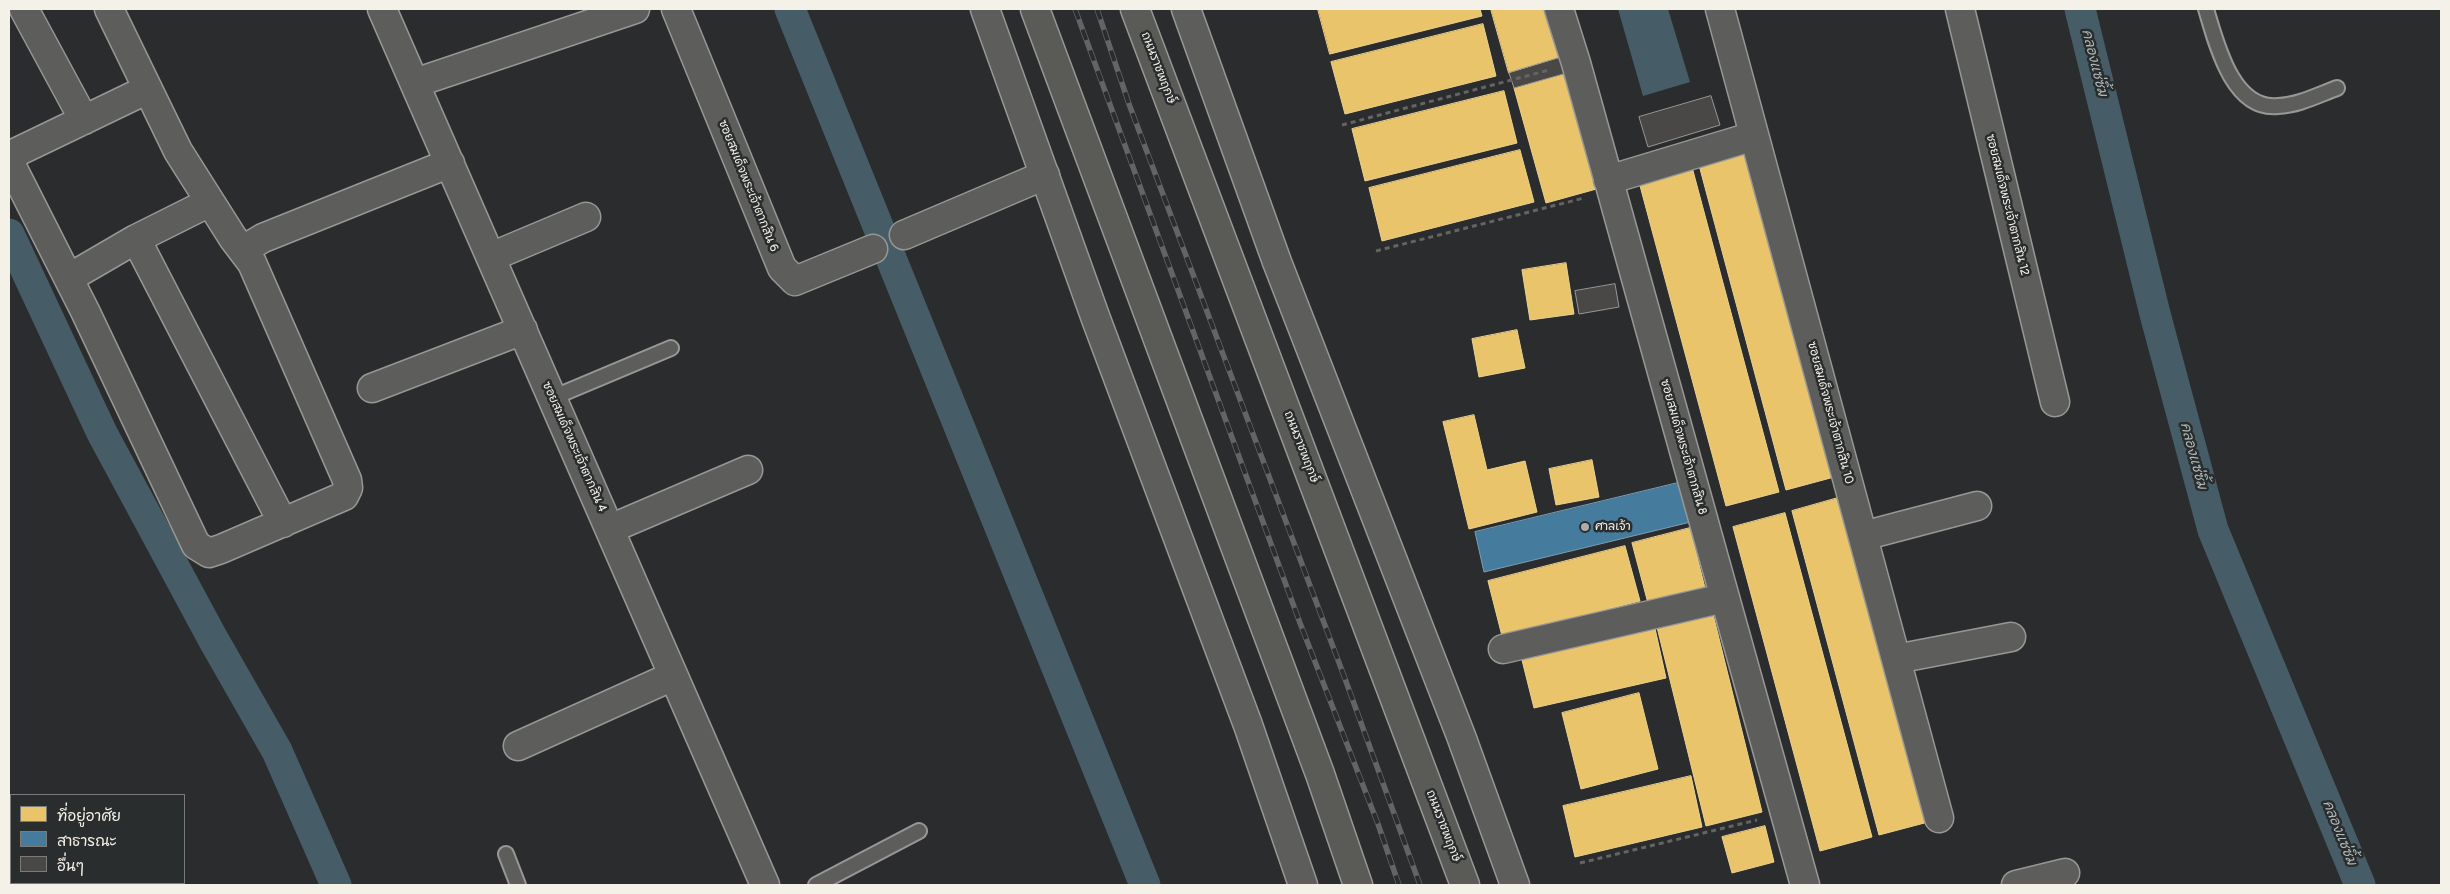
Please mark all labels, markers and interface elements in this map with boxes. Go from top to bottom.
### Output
water label: คลองแซ่ซิ้ม [2078,28,2110,98]
street label: ถนนราชพฤกษ์ [1138,30,1178,106]
street label: ซอยสมเด็จพระเจ้าตากสิน 6 [715,118,781,254]
street label: ซอยสมเด็จพระเจ้าตากสิน 12 [1982,133,2032,277]
street label: ซอยสมเด็จพระเจ้าตากสิน 10 [1804,340,1856,486]
street label: ซอยสมเด็จพระเจ้าตากสิน 8 [1657,378,1709,516]
street label: ซอยสมเด็จพระเจ้าตากสิน 4 [539,380,609,514]
street label: ถนนราชพฤกษ์ [1281,409,1321,485]
water label: คลองแซ่ซิ้ม [2176,421,2210,491]
place label: ศาลเจ้า [1595,520,1631,534]
marker: ศาลเจ้า [1579,521,1591,533]
street label: ถนนราชพฤกษ์ [1423,788,1463,864]
legend [10,794,185,884]
water label: คลองแซ่ซิ้ม [2318,798,2360,868]
text: ที่อยู่อาศัย [57,807,121,826]
text: สาธารณะ [57,832,117,851]
text: อื่นๆ [57,857,84,876]

